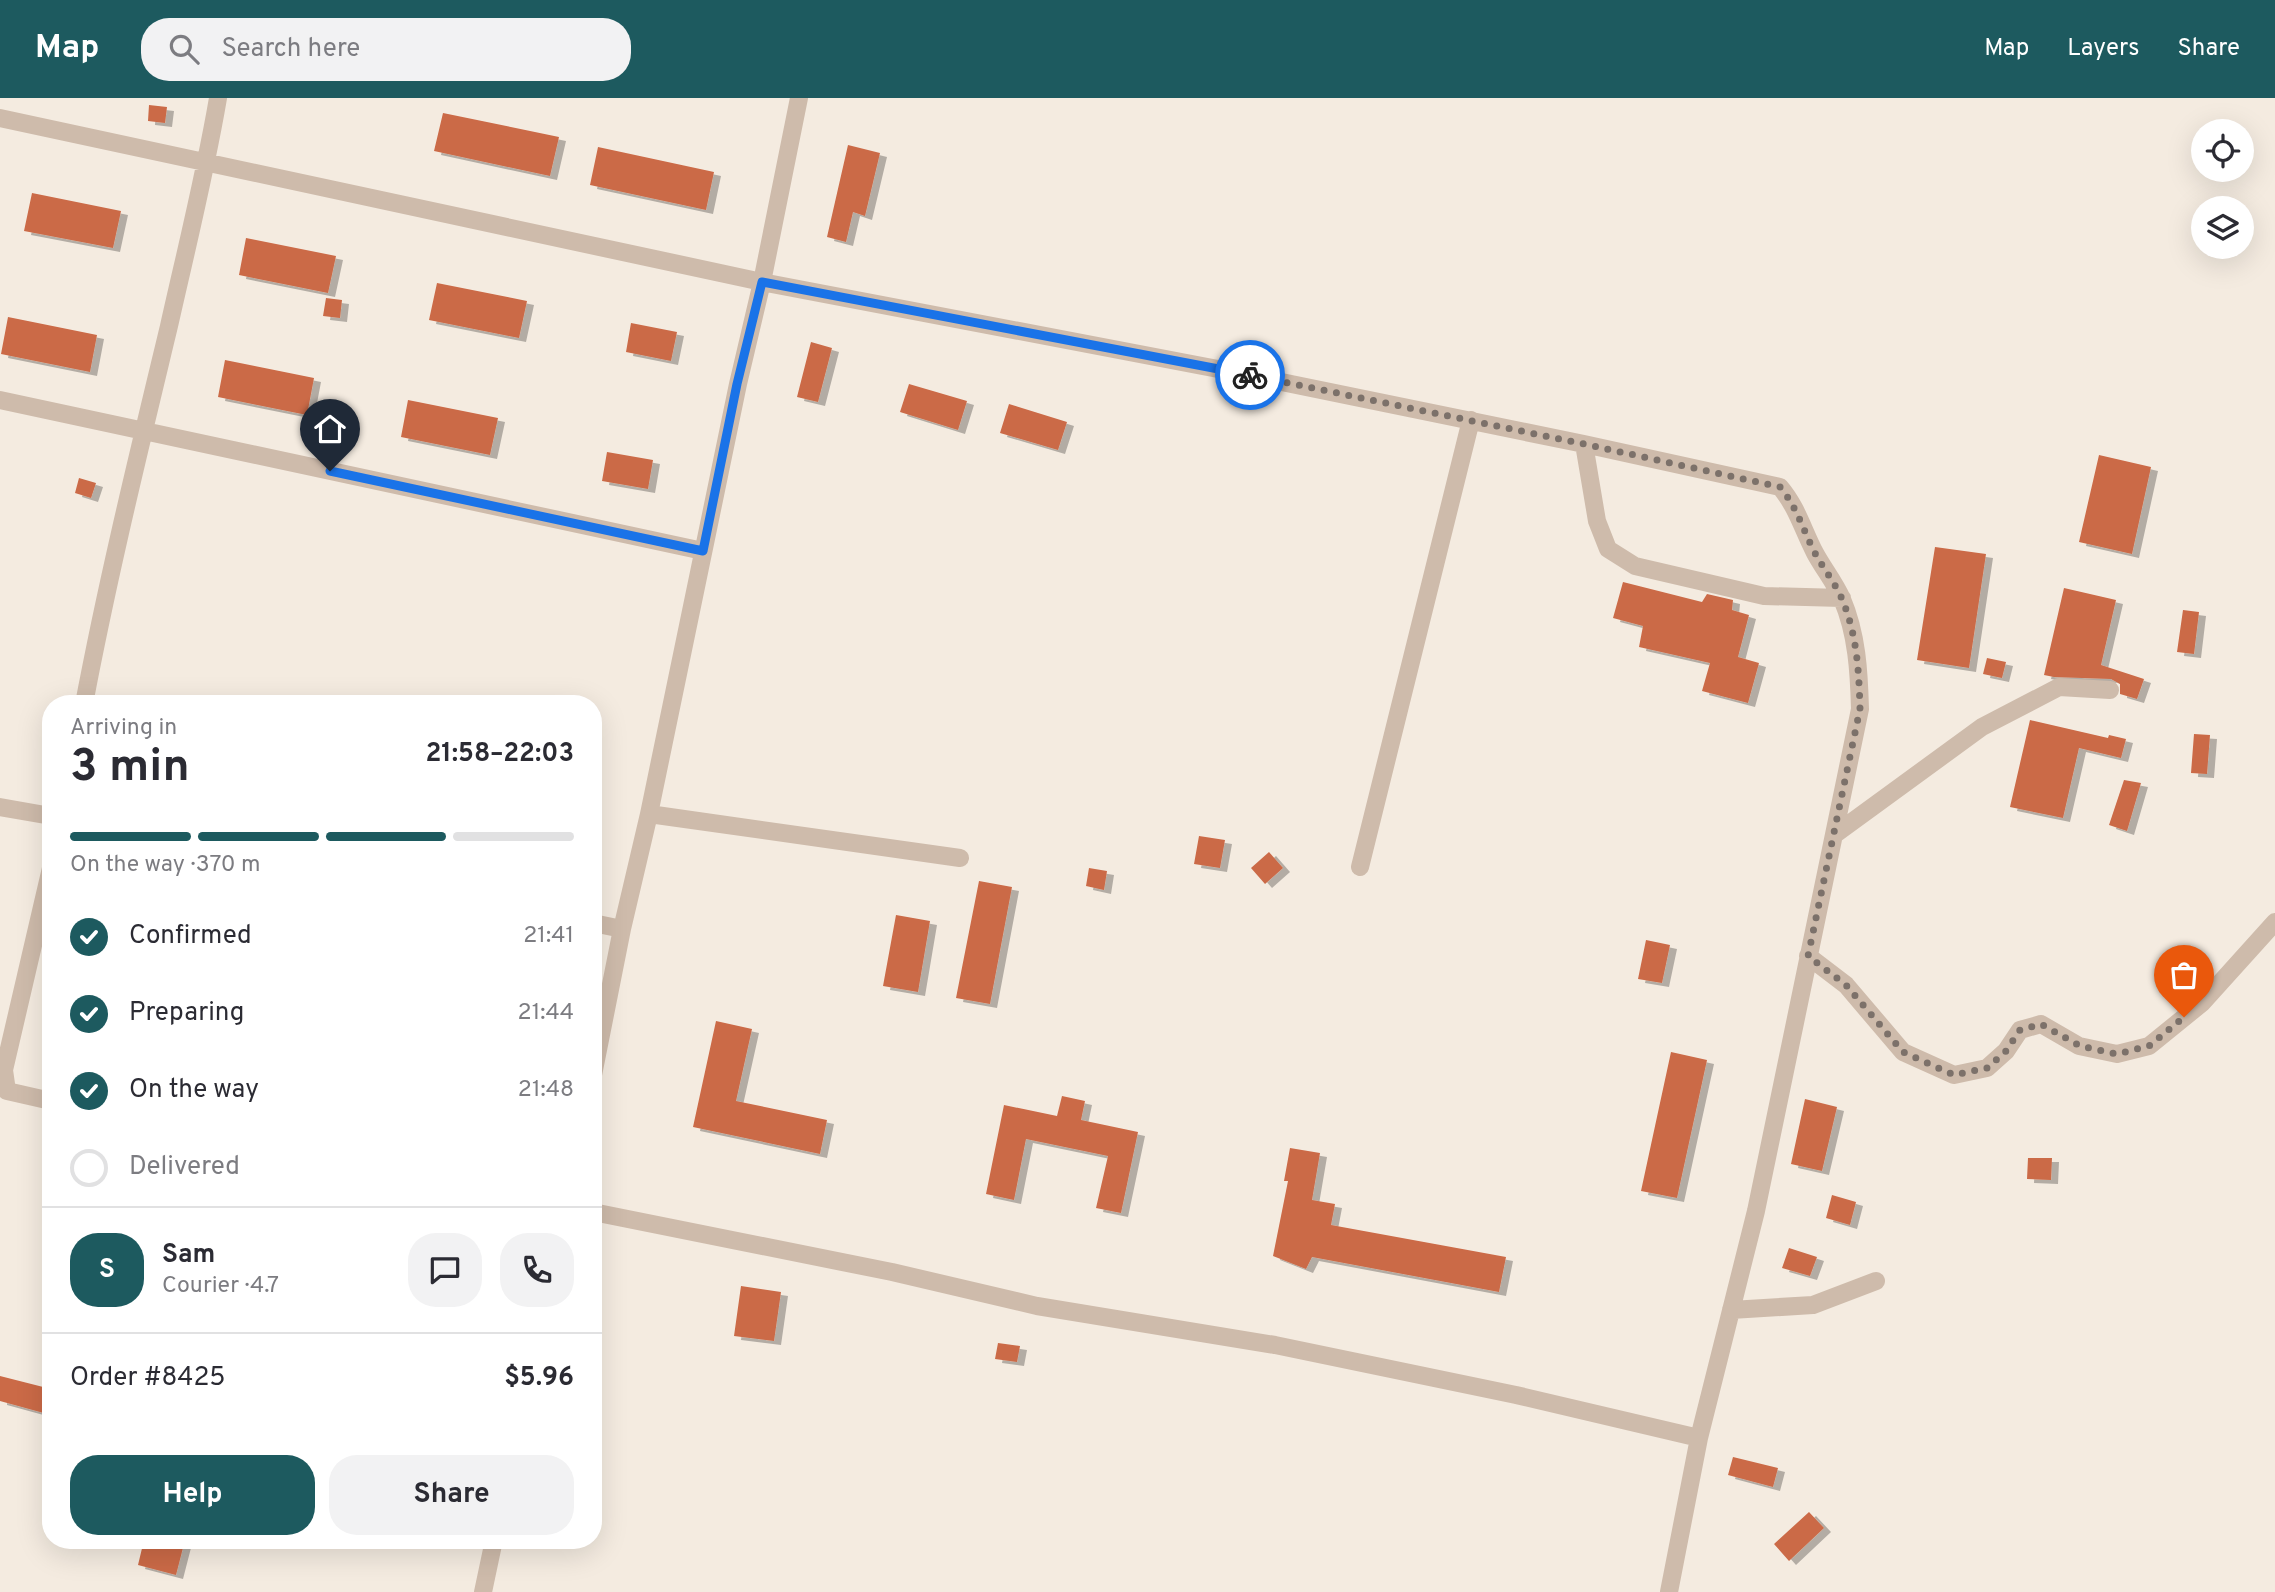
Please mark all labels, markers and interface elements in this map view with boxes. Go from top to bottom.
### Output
search box [141,18,631,81]
text: Map [35,28,99,70]
icon: search [165,30,203,68]
text: Search here [221,33,360,66]
text: Map [1984,34,2029,64]
text: Layers [2067,34,2139,64]
text: Share [2177,34,2240,64]
map controls [2191,119,2254,259]
button: locate [2191,119,2254,182]
button: layers [2191,196,2254,259]
courier [1215,340,1285,410]
icon: bike [1231,356,1269,394]
pin [300,399,360,471]
icon: home [311,410,349,448]
text: Arriving in [70,714,177,743]
text: 21:58–22:03 [425,738,574,771]
text: 3 min [70,739,190,798]
text: On the way · 370 m [70,851,260,880]
icon: check [70,918,108,956]
text: Confirmed [129,920,252,953]
text: 21:41 [523,922,574,951]
pin [2154,945,2214,1017]
icon: bag [2165,956,2203,994]
icon: check [70,995,108,1033]
text: Preparing [129,997,244,1030]
text: 21:44 [518,999,574,1028]
icon: check [70,1072,108,1110]
text: On the way [129,1074,259,1107]
text: 21:48 [518,1076,574,1105]
text: Delivered [129,1151,240,1184]
button: chat [408,1233,482,1307]
button: phone [500,1233,574,1307]
text: Sam [162,1239,215,1272]
text: S [99,1254,115,1287]
text: Courier · 4.7 [162,1272,279,1301]
text: Order #8425 [70,1362,225,1395]
text: $5.96 [504,1362,574,1395]
button: Help [70,1455,315,1535]
button: Share [329,1455,574,1535]

